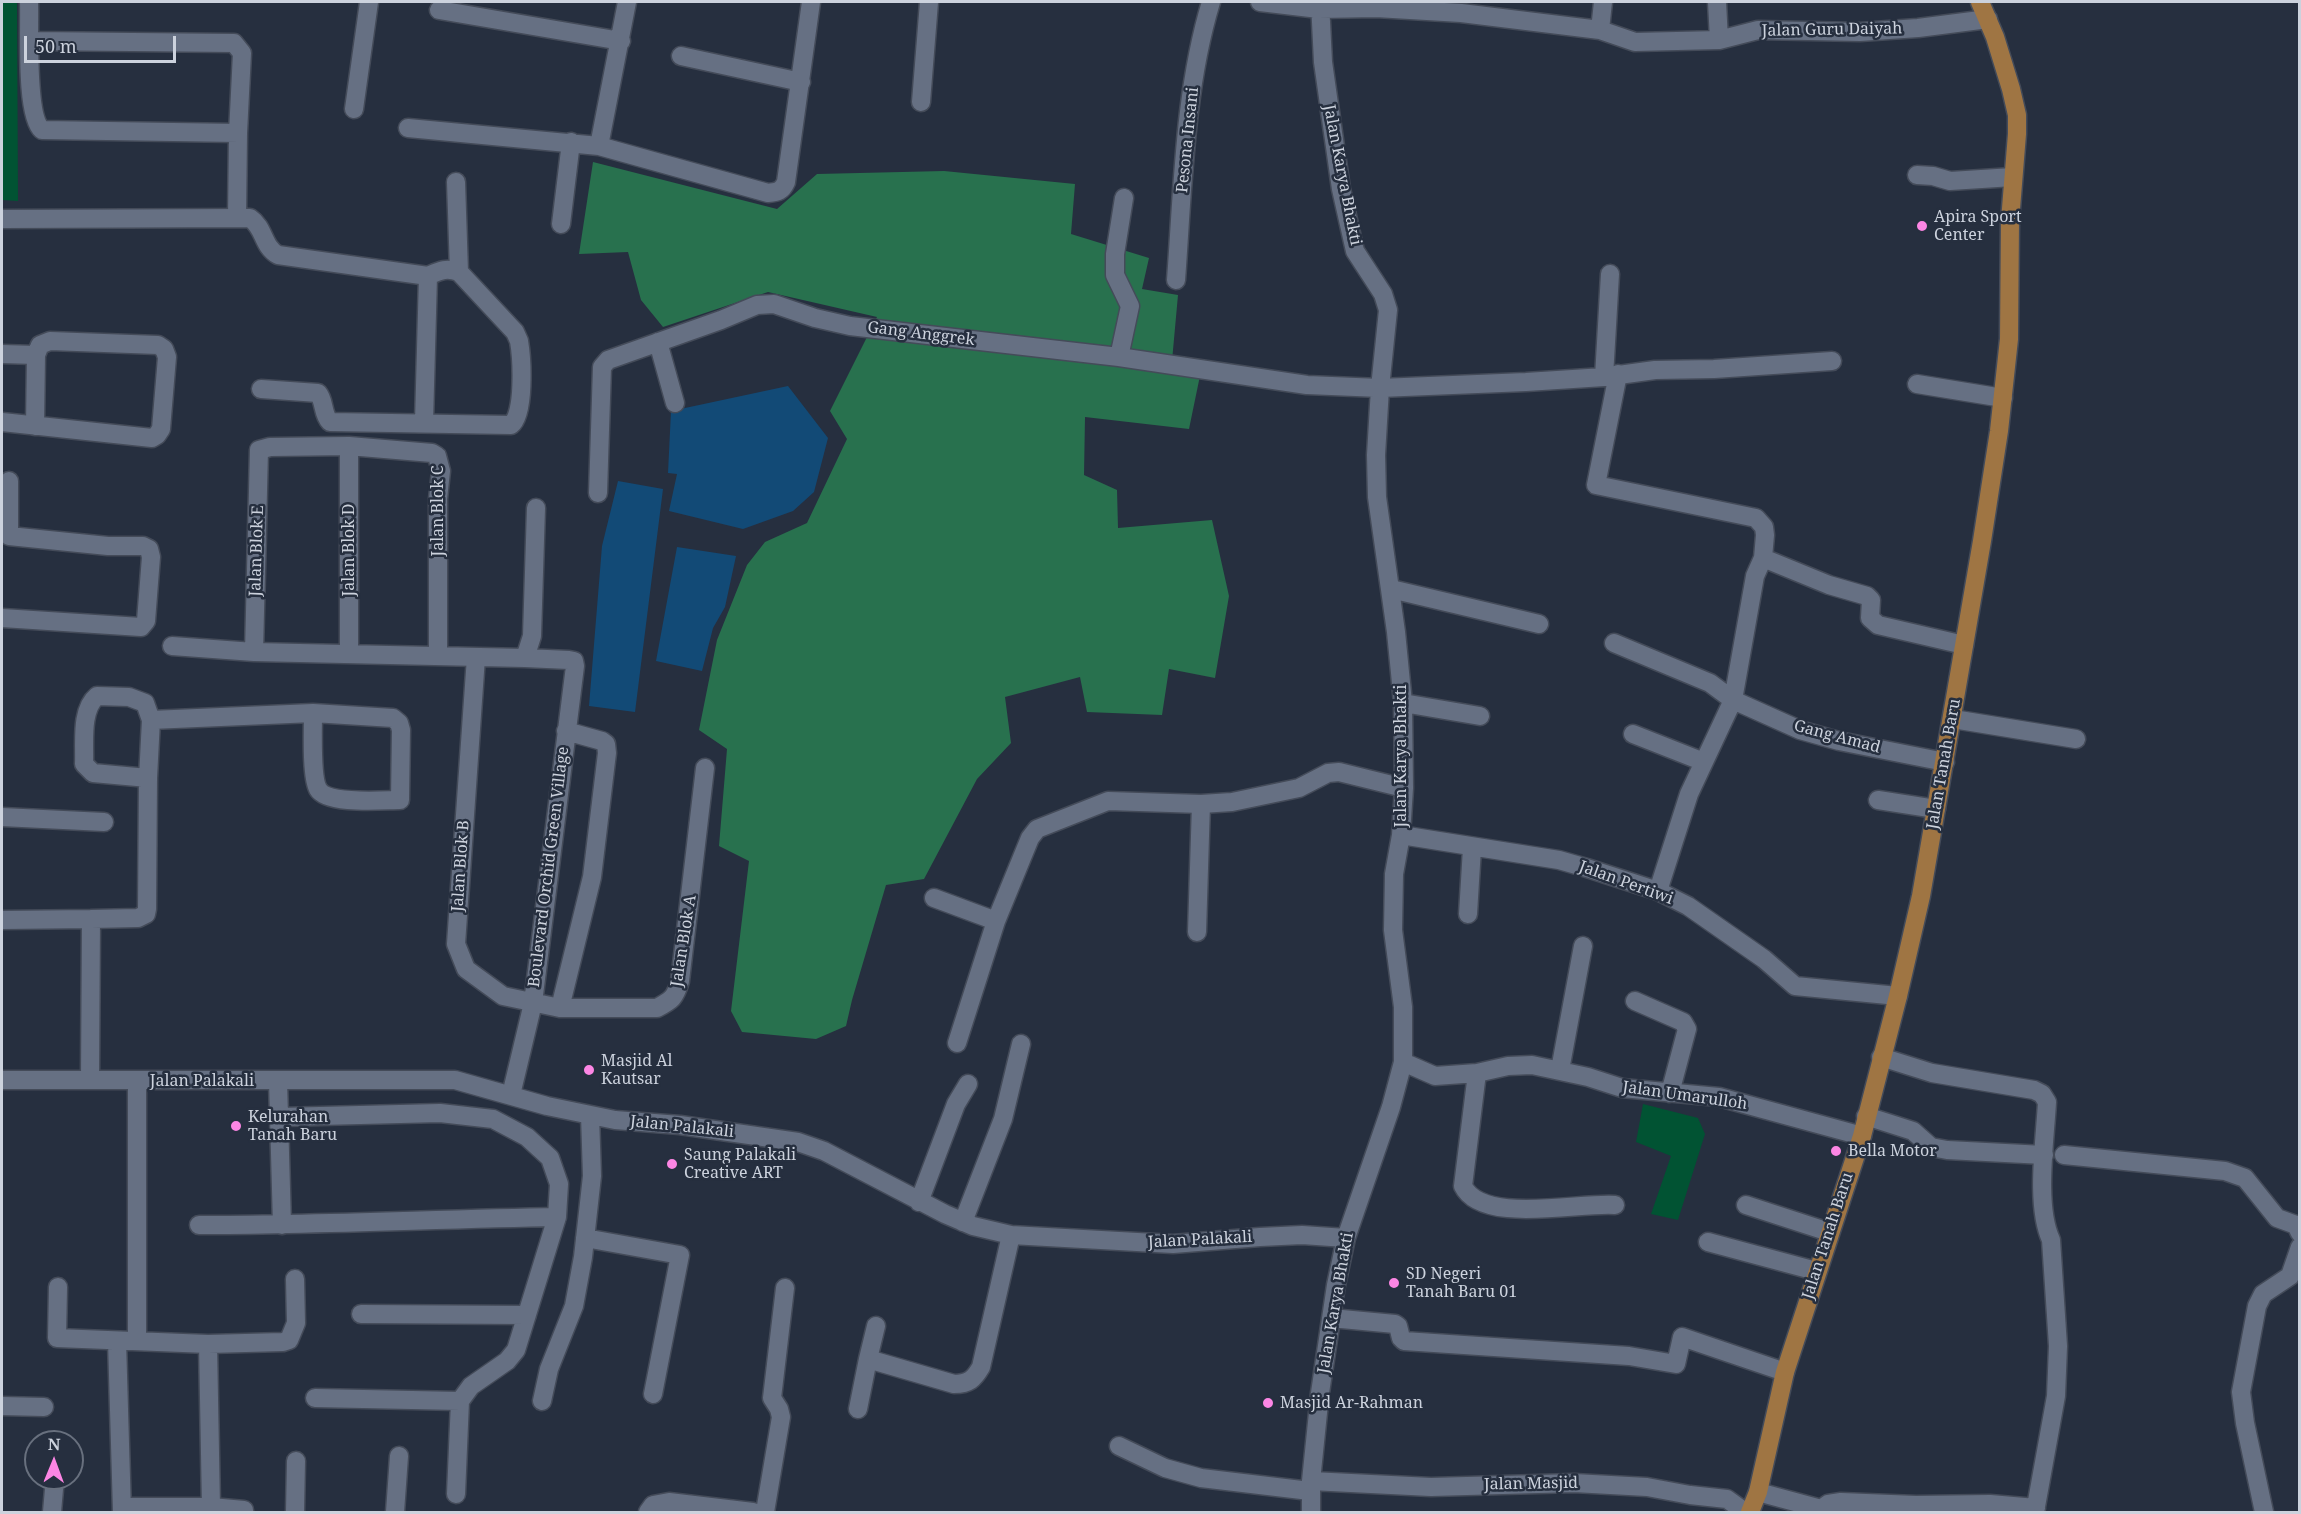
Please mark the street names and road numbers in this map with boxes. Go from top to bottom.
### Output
street label: Jalan Guru Daiyah [1762,19,1902,41]
street label: Pesona Insani [1173,86,1203,194]
street label: Jalan Karya Bhakti [1319,103,1365,247]
street label: Gang Anggrek [866,318,976,350]
street label: Jalan Blok C [428,465,448,557]
street label: Jalan Blok D [339,504,359,596]
street label: Jalan Blok E [246,505,268,597]
street label: Jalan Karya Bhakti [1391,685,1411,827]
street label: Jalan Tanah Baru [1923,697,1965,831]
street label: Gang Amad [1792,716,1882,758]
street label: Boulevard Orchid Green Village [525,746,573,988]
street label: Jalan Blok B [448,820,474,912]
street label: Jalan Pertiwi [1576,857,1676,909]
street label: Jalan Blok A [667,894,701,988]
street label: Jalan Palakali [150,1071,254,1091]
street label: Jalan Umarulloh [1621,1078,1749,1114]
street label: Jalan Palakali [629,1112,735,1142]
street label: Jalan Tanah Baru [1798,1170,1858,1302]
street label: Jalan Palakali [1147,1228,1253,1252]
street label: Jalan Karya Bhakti [1314,1231,1358,1375]
street label: Jalan Masjid [1484,1474,1578,1494]

